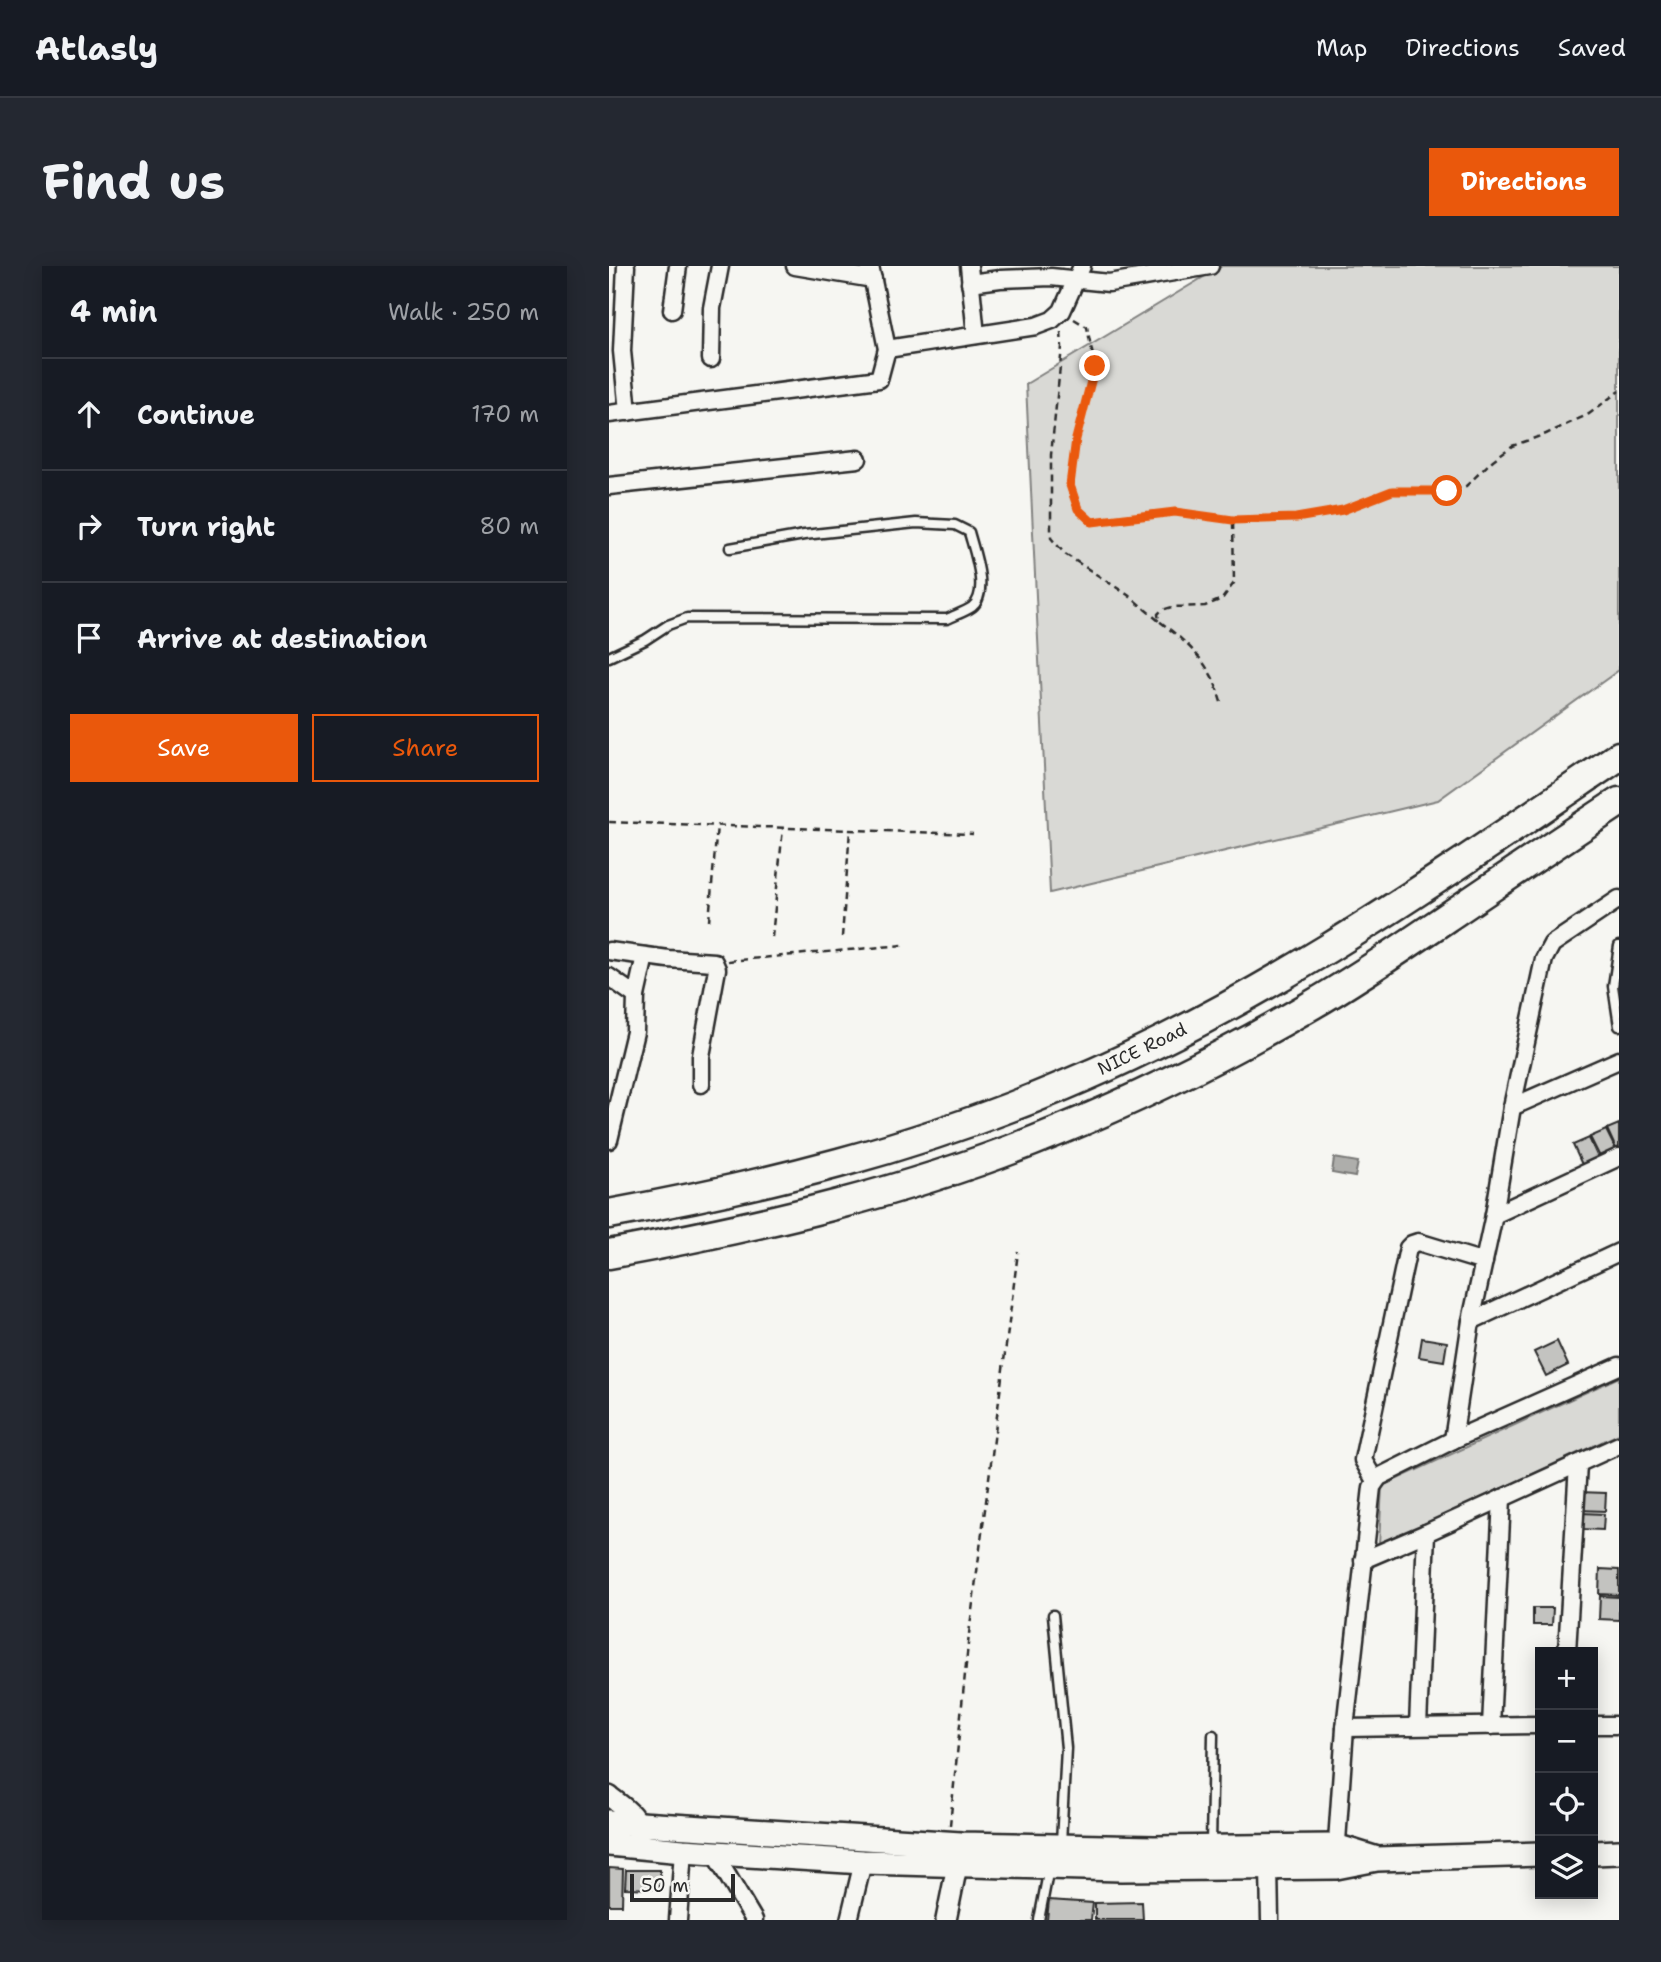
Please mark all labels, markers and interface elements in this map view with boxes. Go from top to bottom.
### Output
text: Atlasly [35,26,158,71]
text: Map [1316,32,1367,64]
text: Directions [1405,32,1520,64]
text: Saved [1558,32,1626,64]
button: Directions [1429,148,1619,216]
text: Find us [42,149,225,215]
text: 4 min [70,291,157,332]
text: Walk · 250 m [388,297,539,327]
route end [1079,350,1110,381]
icon: ahead [70,395,108,433]
text: Continue [137,397,255,432]
text: 170 m [471,399,539,429]
route start [1431,475,1462,506]
icon: right [70,507,108,545]
text: Turn right [137,509,275,544]
text: 80 m [480,511,539,541]
icon: arrive [70,619,108,657]
text: Arrive at destination [137,621,427,656]
button: Save [70,714,298,782]
button: Share [312,714,539,782]
street label: NICE Road [1093,1017,1191,1081]
map controls [1535,1647,1598,1899]
button: + [1535,1647,1598,1710]
button: − [1535,1710,1598,1773]
button: locate [1535,1773,1598,1836]
button: layers [1535,1836,1598,1899]
scale bar [630,1871,735,1903]
text: 50 m [641,1873,689,1898]

